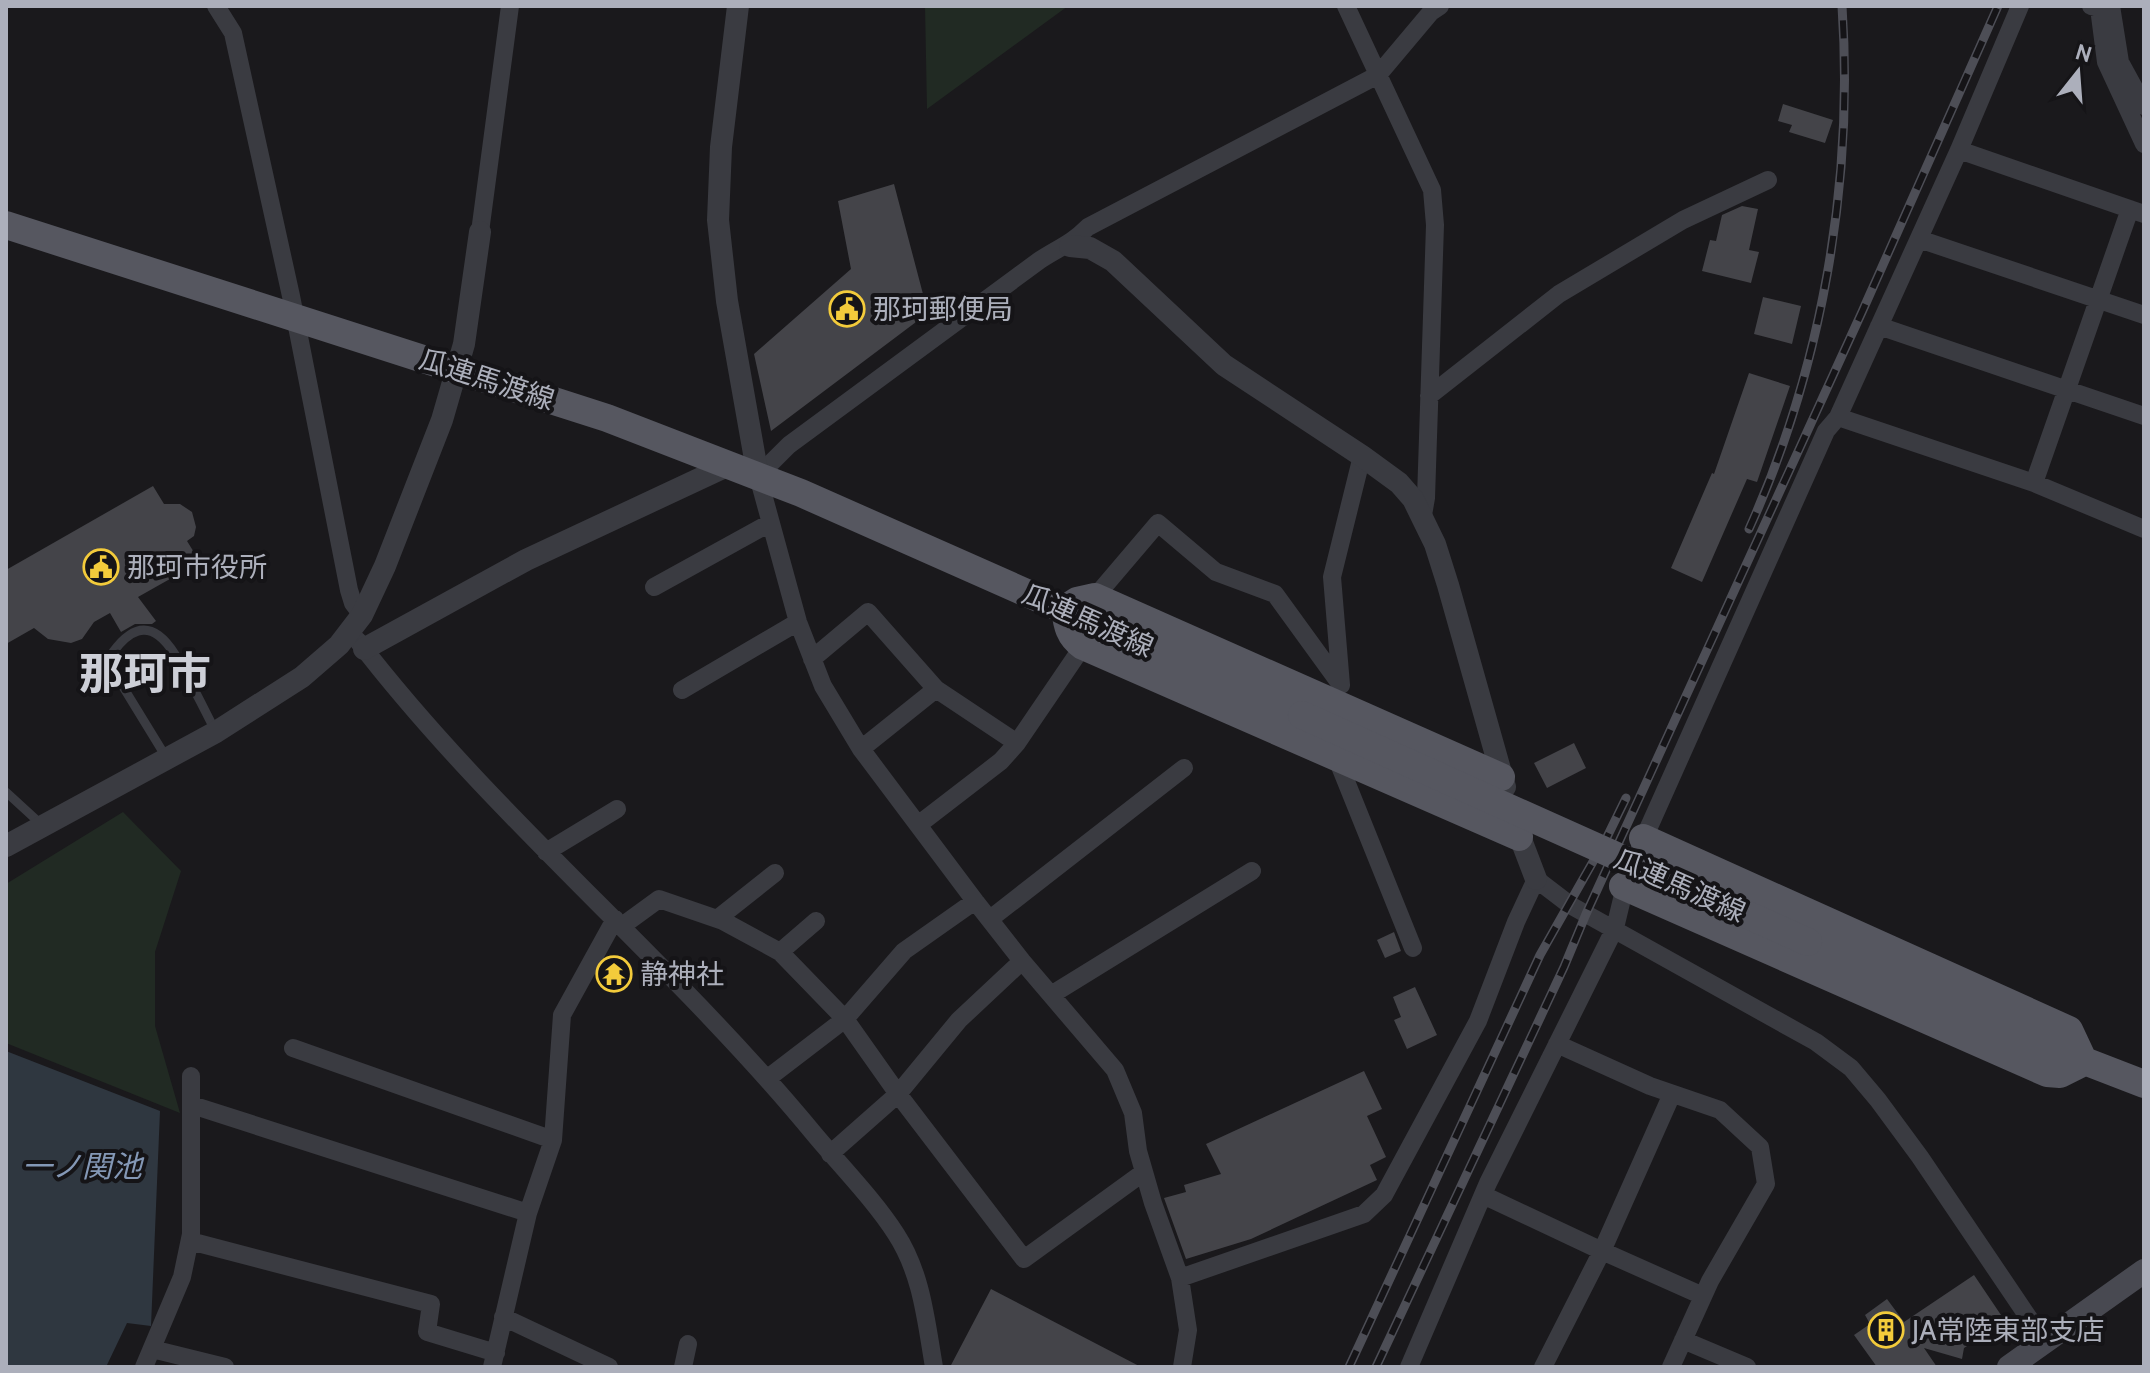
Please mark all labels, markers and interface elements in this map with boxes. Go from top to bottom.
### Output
north arrow [2038,32,2118,112]
text: N [2072,38,2095,69]
public building icon: 那珂郵便局 [828,290,866,328]
place label: 那珂郵便局 [873,292,1013,326]
street label: 瓜連馬渡線 [415,341,559,417]
public building icon: 那珂市役所 [82,548,120,586]
place label: 那珂市役所 [127,550,267,584]
street label: 瓜連馬渡線 [1017,576,1159,664]
district label: 那珂市 [79,647,211,700]
street label: 瓜連馬渡線 [1609,841,1751,929]
temple icon: 静神社 [595,955,633,993]
place label: 静神社 [640,957,724,991]
water label: 一ノ関池 [22,1148,145,1185]
building icon: JA常陸東部支店 [1867,1311,1905,1349]
place label: JA常陸東部支店 [1911,1313,2104,1347]

